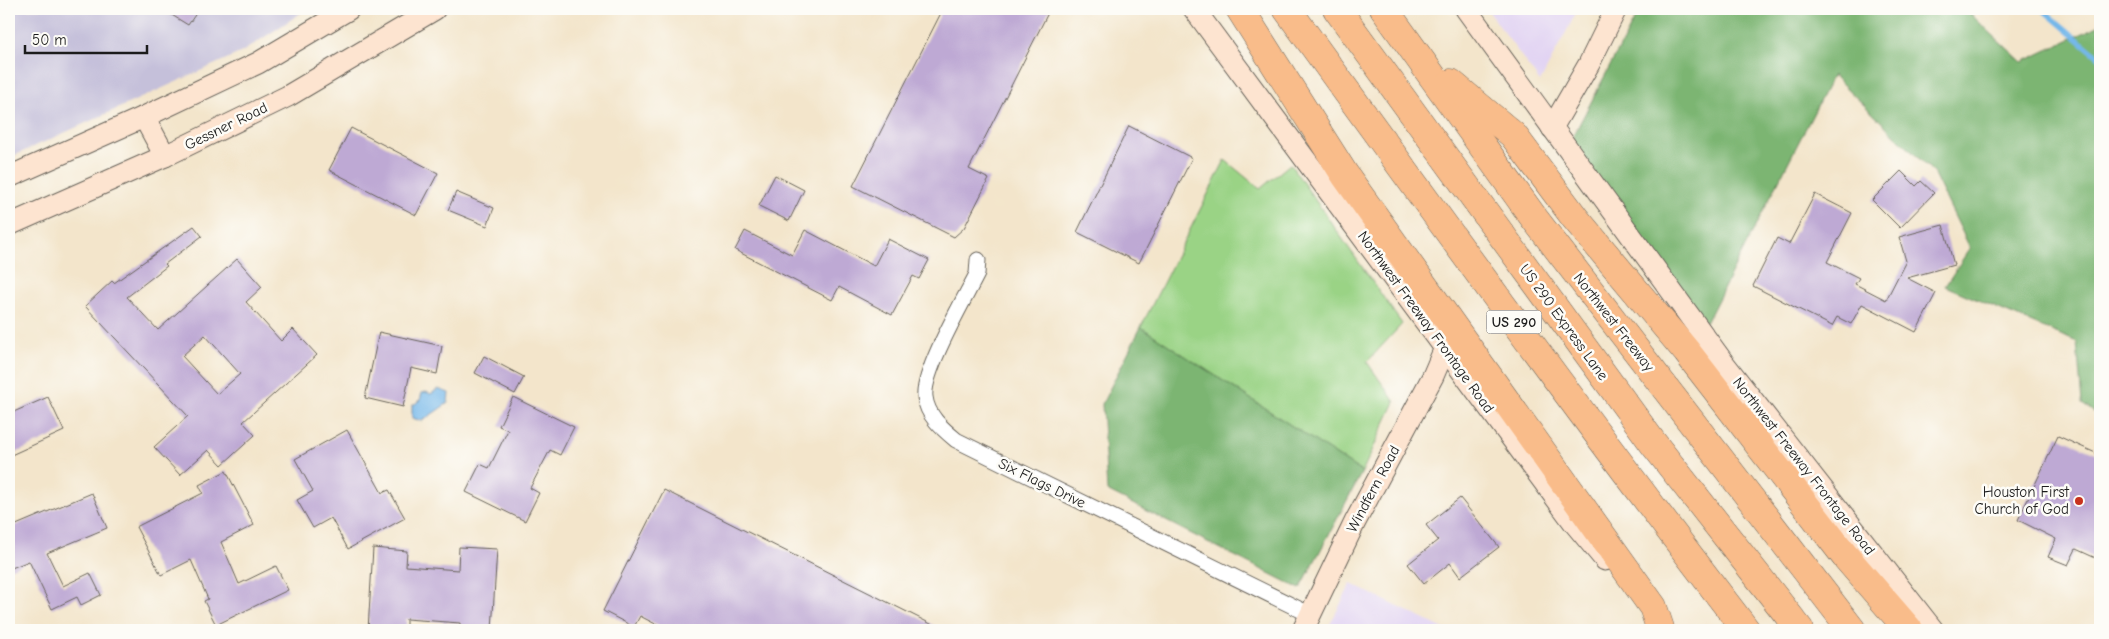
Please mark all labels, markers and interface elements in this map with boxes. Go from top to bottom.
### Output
scale bar [25,22,148,54]
text: 50 m [32,31,67,49]
street label: Gessner Road [182,98,270,154]
street label: Northwest Freeway Frontage Road [1354,228,1498,416]
street label: US 290 Express Lane [1516,260,1612,384]
street label: Northwest Freeway [1570,269,1658,375]
road number: US 290 [1486,311,1542,334]
street label: Northwest Freeway Frontage Road [1729,374,1879,558]
street label: Windfern Road [1343,443,1403,535]
street label: Six Flags Drive [995,454,1089,512]
place label: Houston First Church of God [1975,483,2070,518]
marker: Houston First Church of God [2073,495,2085,507]

